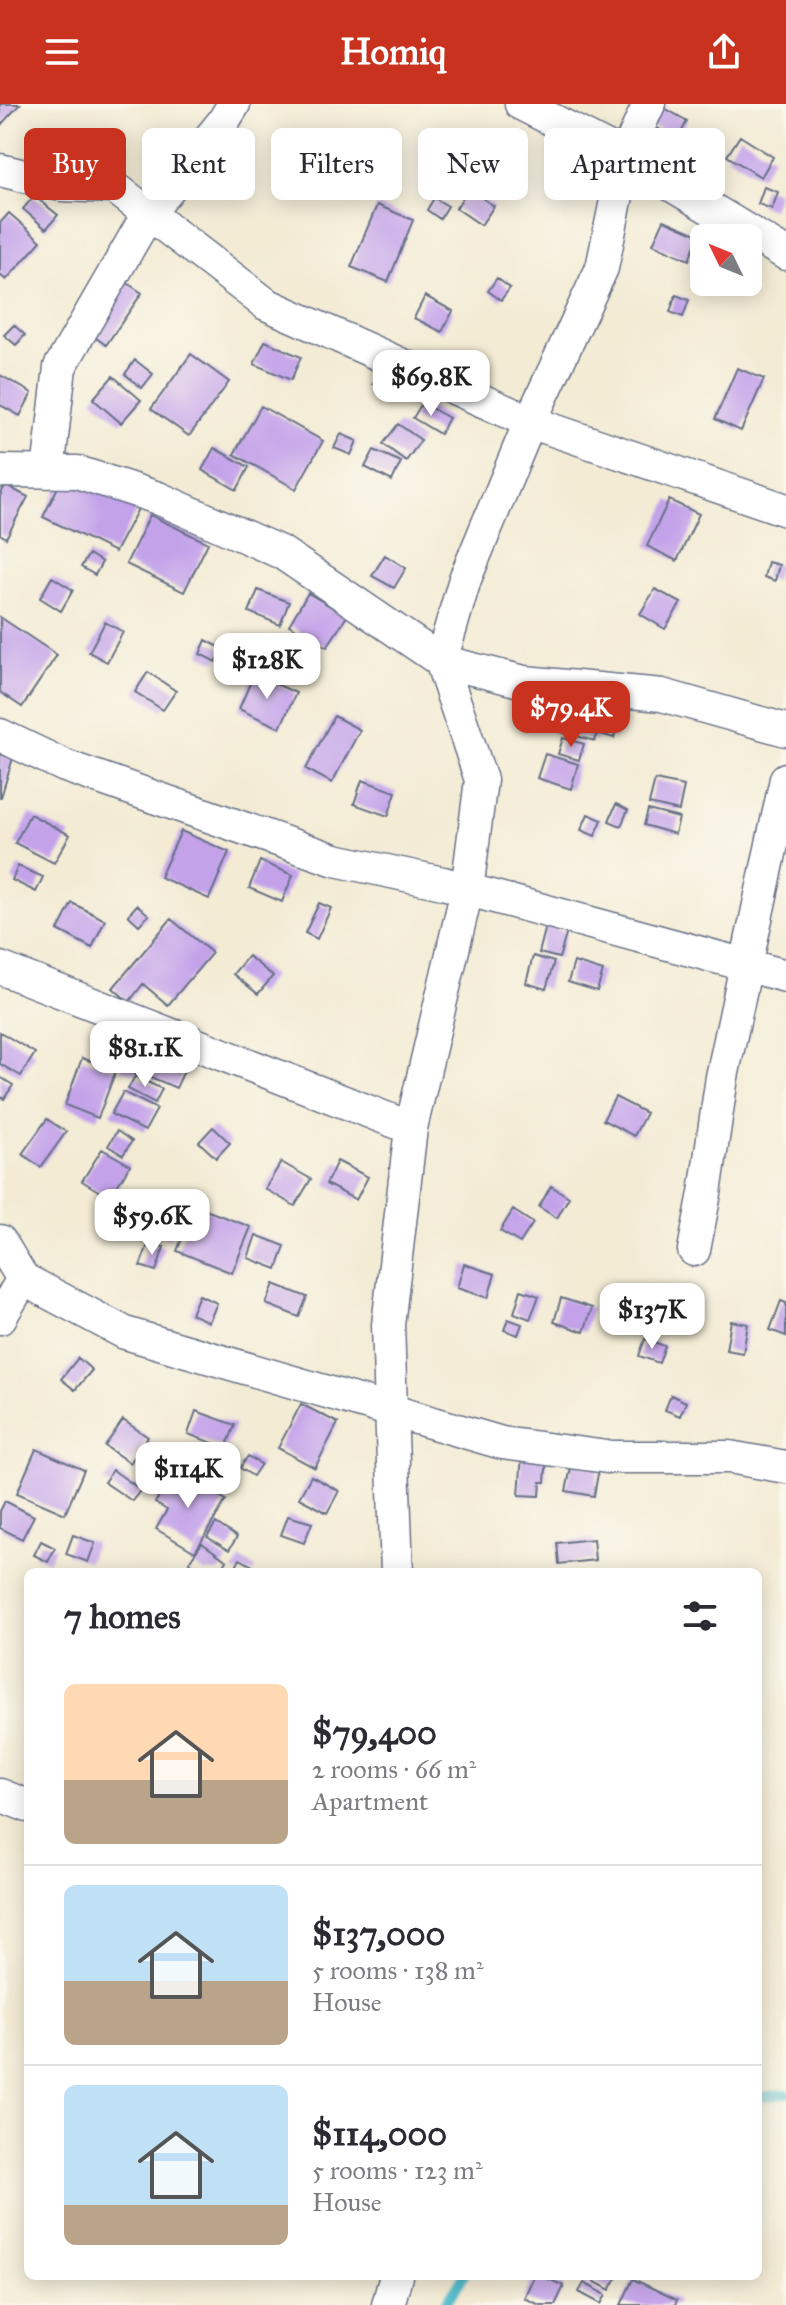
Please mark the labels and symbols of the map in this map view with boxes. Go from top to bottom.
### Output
north arrow [690,224,762,296]
pin: $69.8K [366,350,496,418]
pin: $128K [211,633,323,701]
pin: $79.4K [506,681,636,749]
pin: $81.1K [80,1021,210,1089]
pin: $59.6K [87,1189,217,1257]
pin: $137K [596,1283,708,1351]
pin: $114K [132,1442,244,1510]

